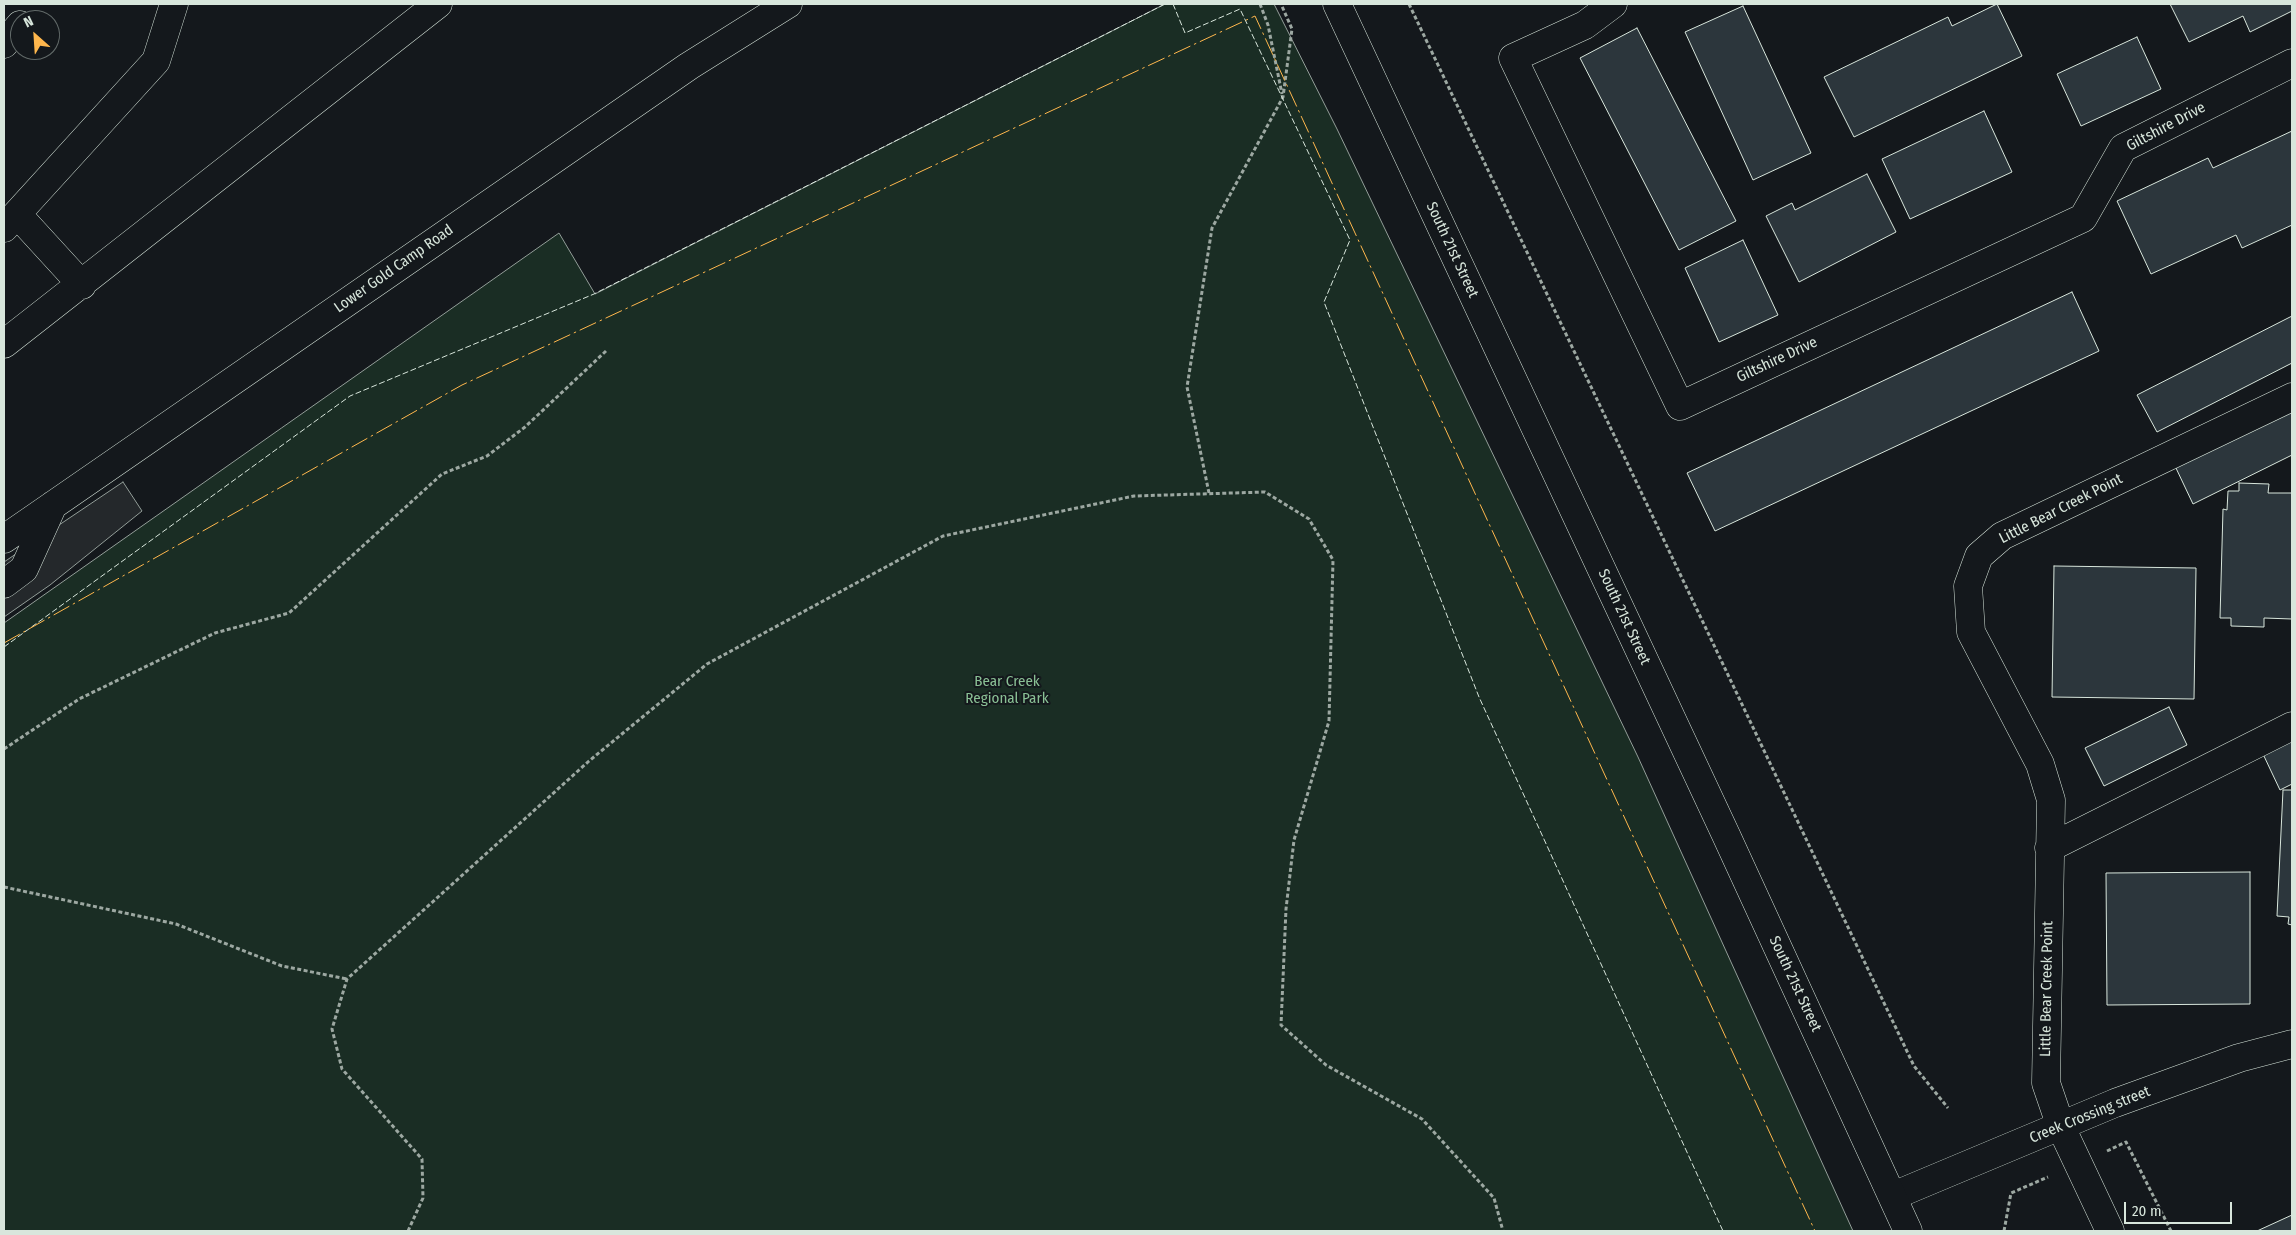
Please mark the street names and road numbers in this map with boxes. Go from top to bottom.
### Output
street label: Giltshire Drive [2123,99,2209,155]
street label: South 21st Street [1422,199,1482,301]
street label: Lower Gold Camp Road [331,221,457,317]
street label: Giltshire Drive [1734,333,1820,387]
street label: Little Bear Creek Point [1996,470,2126,548]
street label: South 21st Street [1594,566,1654,668]
street label: Little Bear Creek Point [2037,921,2057,1057]
street label: South 21st Street [1765,933,1825,1035]
street label: Creek Crossing street [2027,1083,2153,1147]

